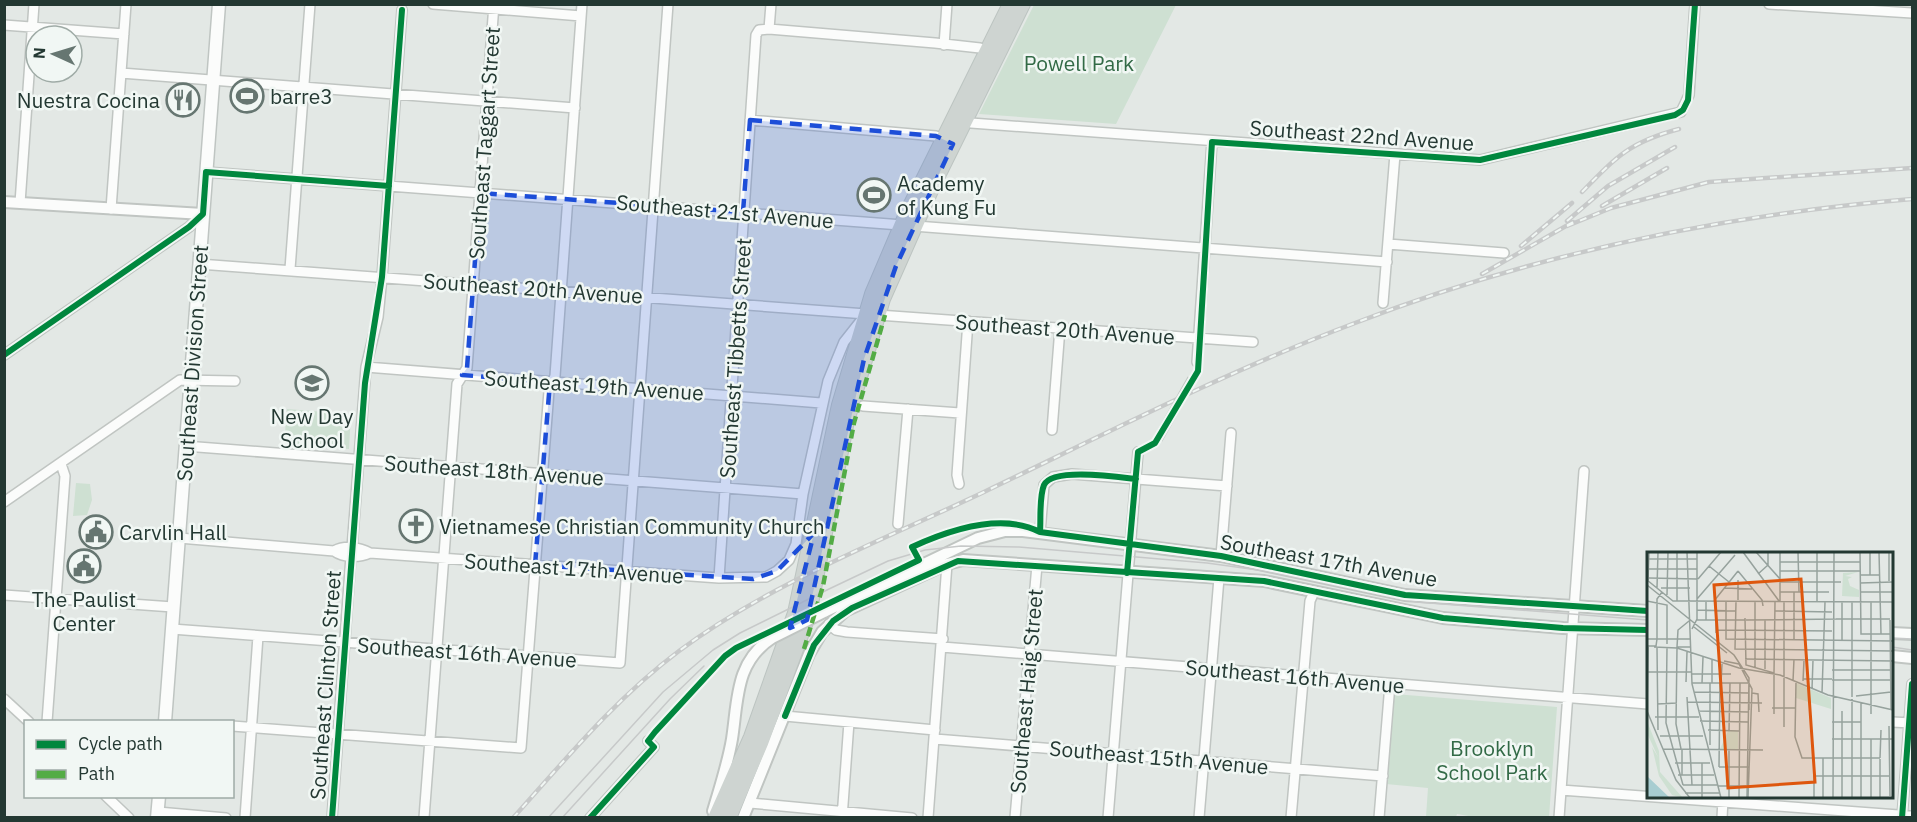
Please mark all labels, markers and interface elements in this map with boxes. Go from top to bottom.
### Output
north arrow [24,24,84,84]
street label: Southeast Taggart Street [462,26,506,260]
text: N [29,46,49,59]
park label: Powell Park [1024,49,1134,77]
sports icon: barre3 [229,78,265,114]
restaurant icon: Nuestra Cocina [165,82,201,118]
place label: barre3 [270,82,333,110]
place label: Nuestra Cocina [17,86,160,114]
street label: Southeast 22nd Avenue [1249,113,1475,157]
place label: Academy of Kung Fu [897,169,997,221]
sports icon: Academy of Kung Fu [856,177,892,213]
street label: Southeast 21st Avenue [615,188,835,234]
street label: Southeast Tibbetts Street [713,237,757,479]
street label: Southeast Division Street [170,244,214,482]
street label: Southeast 20th Avenue [422,266,644,310]
street label: Southeast 20th Avenue [954,307,1176,351]
street label: Southeast 19th Avenue [483,363,705,407]
school or university icon: New Day School [294,365,330,401]
place label: New Day School [270,402,354,454]
street label: Southeast 18th Avenue [383,448,605,492]
church icon: Vietnamese Christian Community Church [398,508,434,544]
place label: Vietnamese Christian Community Church [439,512,825,540]
public building icon: Carvlin Hall [78,514,114,550]
place label: Carvlin Hall [119,518,227,546]
street label: Southeast 17th Avenue [1218,527,1440,593]
street label: Southeast 17th Avenue [463,546,685,590]
public building icon: The Paulist Center [66,548,102,584]
inset map [1647,552,1893,798]
street label: Southeast Clinton Street [303,569,347,801]
place label: The Paulist Center [32,585,136,637]
street label: Southeast Haig Street [1003,588,1049,794]
street label: Southeast 16th Avenue [356,630,578,674]
street label: Southeast 16th Avenue [1184,652,1406,700]
legend [24,720,234,798]
text: Cycle path [78,732,163,755]
street label: Southeast 15th Avenue [1048,733,1270,781]
park label: Brooklyn School Park [1436,734,1548,786]
text: Path [78,762,115,785]

